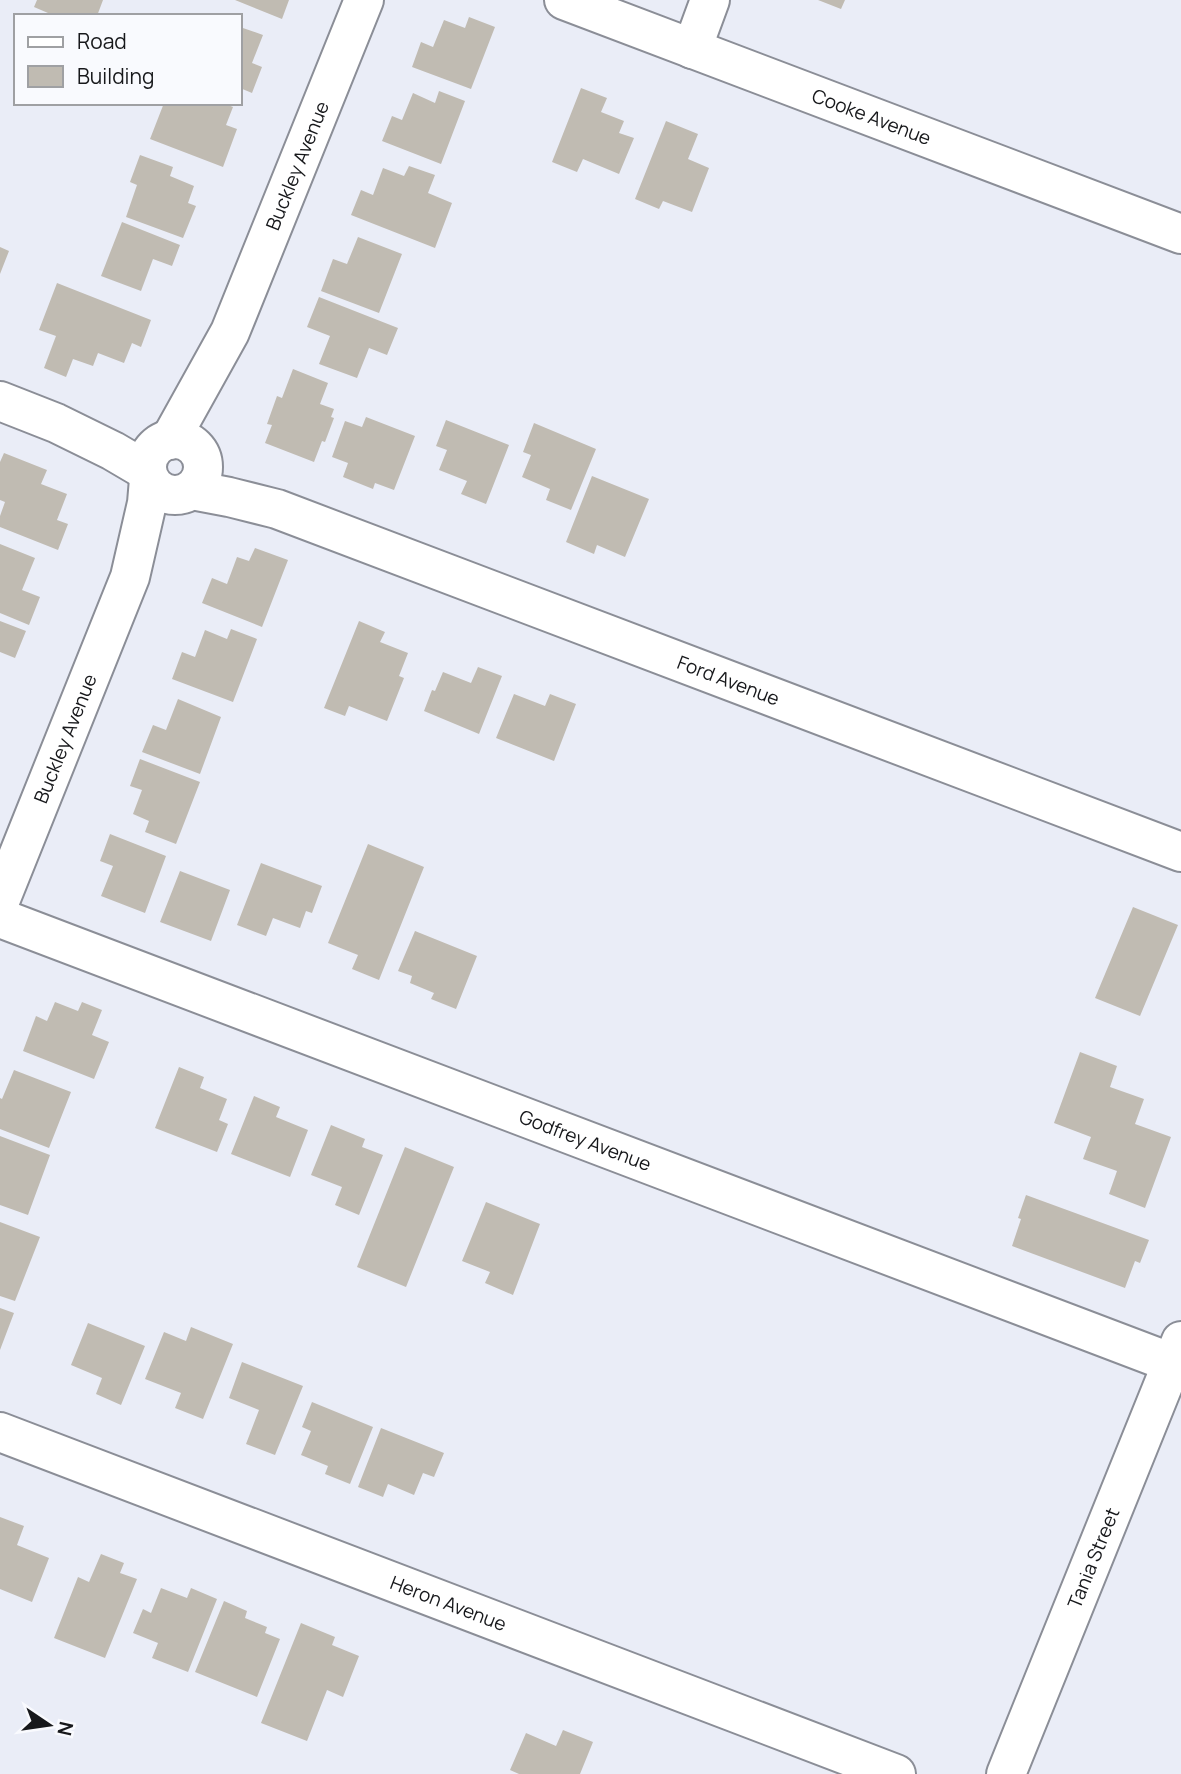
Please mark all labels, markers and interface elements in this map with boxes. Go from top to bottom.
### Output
legend [14,14,242,105]
text: Road [77,27,127,55]
text: Building [77,62,154,90]
street label: Cooke Avenue [808,82,935,151]
street label: Buckley Avenue [259,97,335,234]
street label: Ford Avenue [674,649,783,711]
street label: Buckley Avenue [28,670,103,807]
street label: Godfrey Avenue [516,1103,655,1177]
street label: Tania Street [1061,1504,1125,1612]
street label: Heron Avenue [387,1569,510,1637]
north arrow [14,1690,84,1760]
text: N [51,1719,80,1738]

